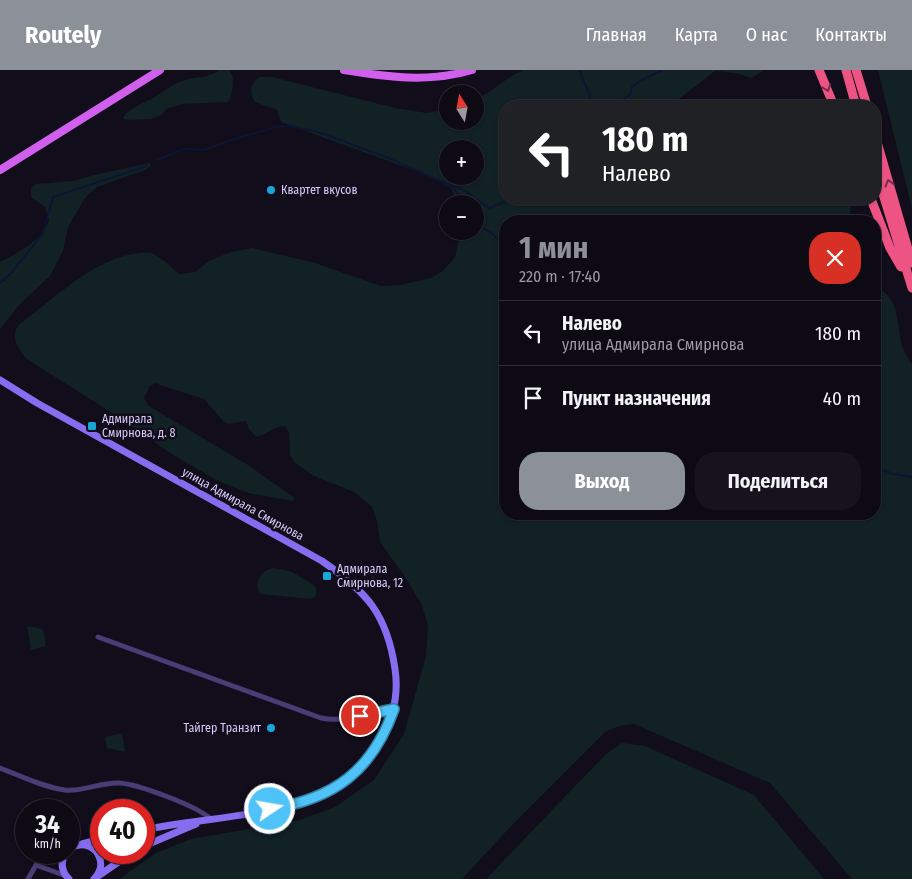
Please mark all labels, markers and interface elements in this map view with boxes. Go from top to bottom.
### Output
text: Routely [25,21,101,49]
text: Главная [586,24,647,46]
text: Карта [675,24,718,46]
text: О нас [746,24,787,46]
text: Контакты [815,24,887,46]
one-way arrow [821,83,831,92]
north arrow [439,85,484,130]
map controls [439,85,484,240]
text: 180 m [602,118,688,160]
icon: left [519,120,584,185]
button: + [439,140,484,185]
text: Налево [602,160,671,187]
one-way arrow [884,179,894,187]
place label: Квартет вкусов [281,183,357,197]
marker: Квартет вкусов [265,184,277,196]
button: − [439,195,484,240]
text: 1 мин [519,230,588,266]
button: close [809,232,861,284]
text: 220 m · 17:40 [519,267,601,286]
text: Налево [562,312,622,335]
icon: left [519,319,547,347]
text: 180 m [815,322,861,345]
text: улица Адмирала Смирнова [562,335,744,354]
icon: arrive [519,384,547,412]
text: Пункт назначения [562,387,711,410]
text: 40 m [823,387,861,410]
place label: Адмирала Смирнова, д. 8 [102,412,176,440]
marker: Адмирала Смирнова, д. 8 [86,420,98,432]
button: Выход [519,452,685,510]
button: Поделиться [695,452,861,510]
street label: улица Адмирала Смирнова [180,465,306,543]
place label: Адмирала Смирнова, 12 [337,562,403,590]
marker: Адмирала Смирнова, 12 [321,570,333,582]
pin [339,695,381,737]
icon: arrive [346,702,374,730]
place label: Тайгер Транзит [183,721,261,735]
marker: Тайгер Транзит [265,722,277,734]
position arrow [243,782,295,834]
speed limit sign: 40 [90,799,155,864]
text: 34 [35,810,60,840]
text: km/h [34,837,61,851]

